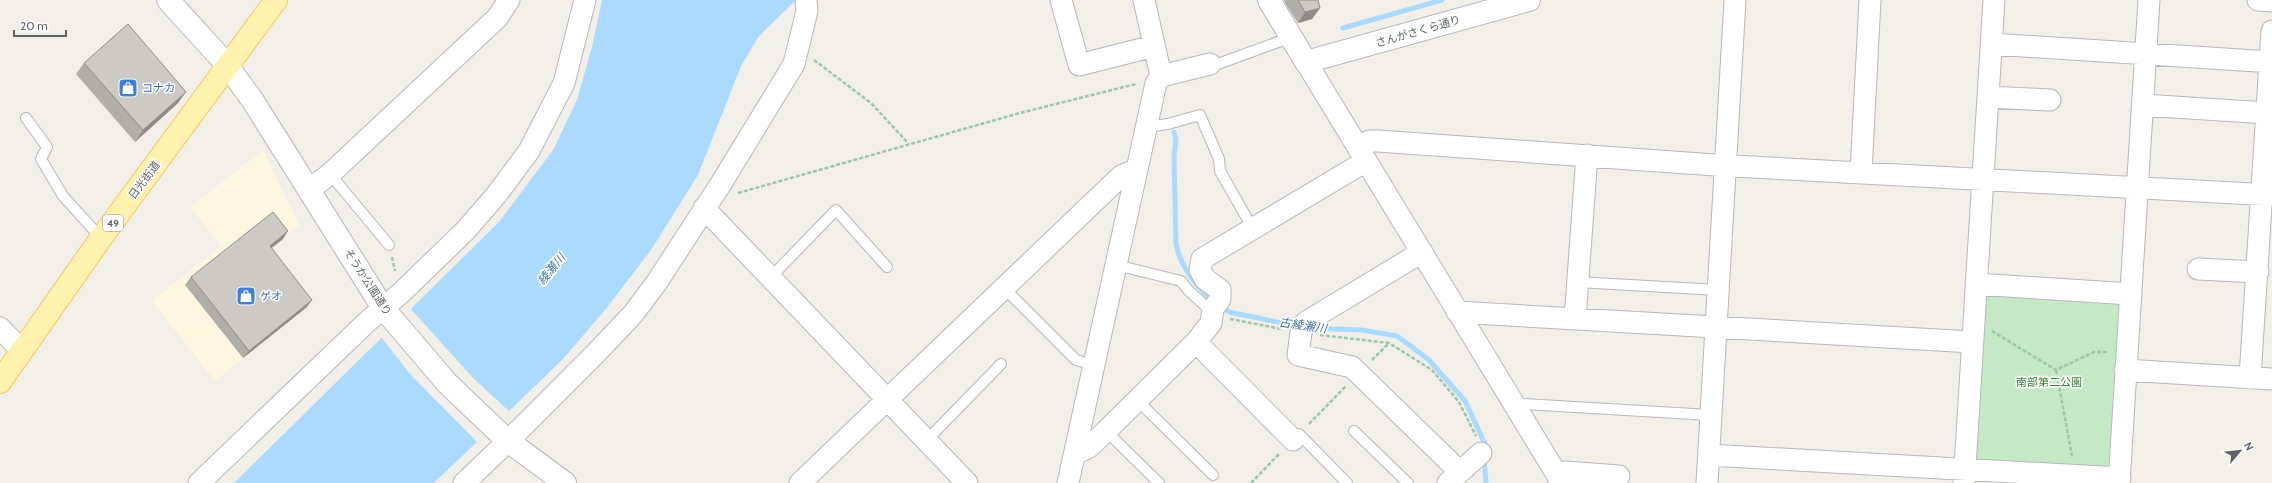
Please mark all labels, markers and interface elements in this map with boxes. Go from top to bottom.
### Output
scale bar [14,12,66,38]
street label: さんがさくら通り [1374,12,1462,50]
text: 20 m [20,18,48,33]
shop icon: コナカ [117,77,139,99]
place label: コナカ [142,81,175,95]
street label: 日光街道 [125,158,163,202]
road number: 49 [103,215,123,231]
street label: そうか公園通り [341,246,395,318]
water label: 綾瀬川 [534,249,570,288]
shop icon: ゲオ [235,285,257,307]
place label: ゲオ [260,289,282,303]
water label: 古綾瀬川 [1278,314,1330,336]
park label: 南部第二公園 [2016,375,2082,389]
north arrow [2220,431,2260,471]
text: N [2241,440,2257,453]

